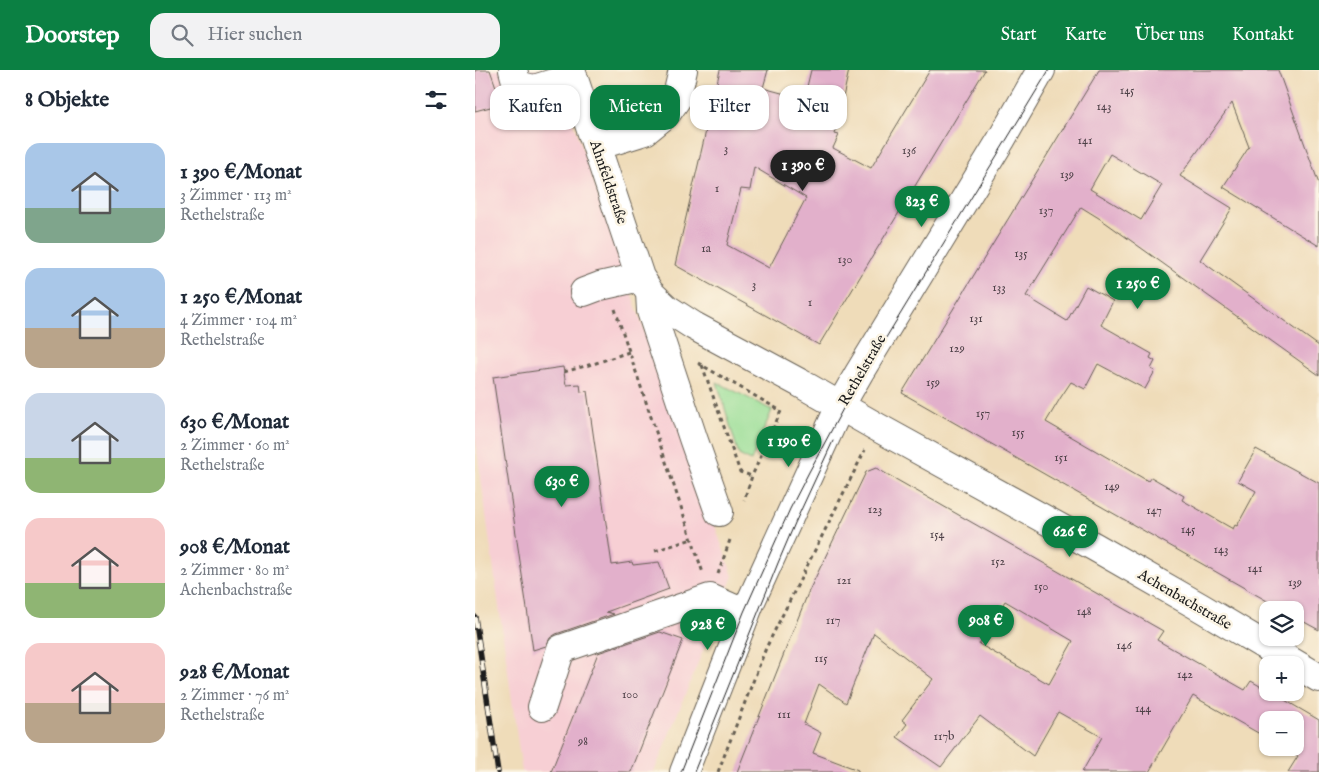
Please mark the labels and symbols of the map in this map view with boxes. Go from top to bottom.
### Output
house number: 145 [1120,83,1135,98]
house number: 143 [1097,99,1111,114]
house number: 141 [1078,133,1092,148]
street label: Ahnfeldstraße [585,137,632,227]
house number: 3 [724,141,728,156]
house number: 136 [902,143,917,158]
pin: 1 390 € [757,150,849,192]
house number: 139 [1060,167,1074,182]
house number: 1 [715,181,719,196]
pin: 823 € [887,186,957,228]
house number: 137 [1039,203,1053,218]
house number: 1a [701,241,712,256]
house number: 135 [1014,246,1028,261]
house number: 130 [838,252,853,267]
pin: 1 250 € [1092,268,1184,310]
house number: 3 [752,277,756,292]
house number: 133 [992,280,1006,295]
house number: 1 [808,295,812,310]
house number: 131 [969,311,983,326]
street label: Rethelstraße [834,331,891,409]
house number: 129 [949,341,965,356]
house number: 159 [926,375,940,390]
house number: 157 [976,406,990,421]
house number: 155 [1011,425,1025,440]
pin: 1 190 € [743,426,835,468]
house number: 151 [1054,450,1068,465]
pin: 630 € [527,466,597,508]
house number: 149 [1104,479,1120,494]
house number: 123 [868,502,882,517]
house number: 147 [1146,503,1162,518]
pin: 626 € [1035,516,1105,558]
house number: 145 [1181,522,1196,537]
house number: 154 [930,527,944,542]
house number: 143 [1214,542,1228,557]
house number: 152 [991,554,1006,569]
house number: 141 [1248,561,1262,576]
street label: Achenbachstraße [1134,564,1235,634]
house number: 121 [837,573,851,588]
house number: 139 [1288,575,1302,590]
house number: 150 [1034,579,1048,594]
pin: 908 € [951,604,1021,647]
house number: 148 [1076,604,1092,619]
pin: 928 € [673,608,743,651]
house number: 117 [826,613,840,628]
house number: 146 [1116,638,1133,653]
house number: 115 [814,651,828,666]
house number: 142 [1177,667,1193,682]
house number: 100 [622,687,638,702]
house number: 144 [1135,701,1151,716]
house number: 111 [777,707,791,722]
house number: 117b [934,729,954,744]
house number: 98 [577,734,588,749]

